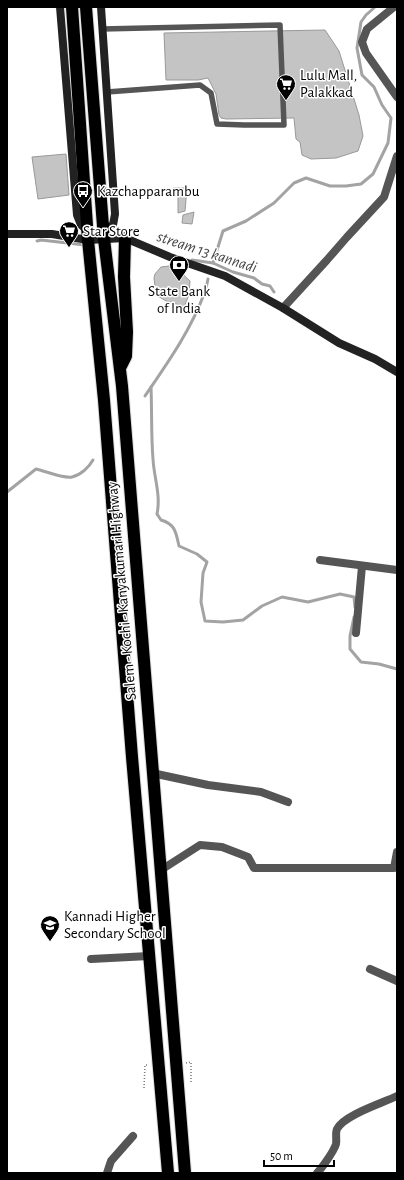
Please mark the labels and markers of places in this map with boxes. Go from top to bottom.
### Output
place label: Lulu Mall, Palakkad [300,68,357,100]
supermarket icon: Lulu Mall, Palakkad [275,73,297,101]
bus stop icon: Kazchapparambu [72,180,94,208]
place label: Kazchapparambu [97,184,200,199]
supermarket icon: Star Store [58,220,80,248]
place label: Star Store [83,224,140,239]
bank icon: State Bank of India [168,254,190,282]
place label: State Bank of India [148,284,210,316]
place label: Kannadi Higher Secondary School [64,909,166,941]
school or university icon: Kannadi Higher Secondary School [39,914,61,942]

